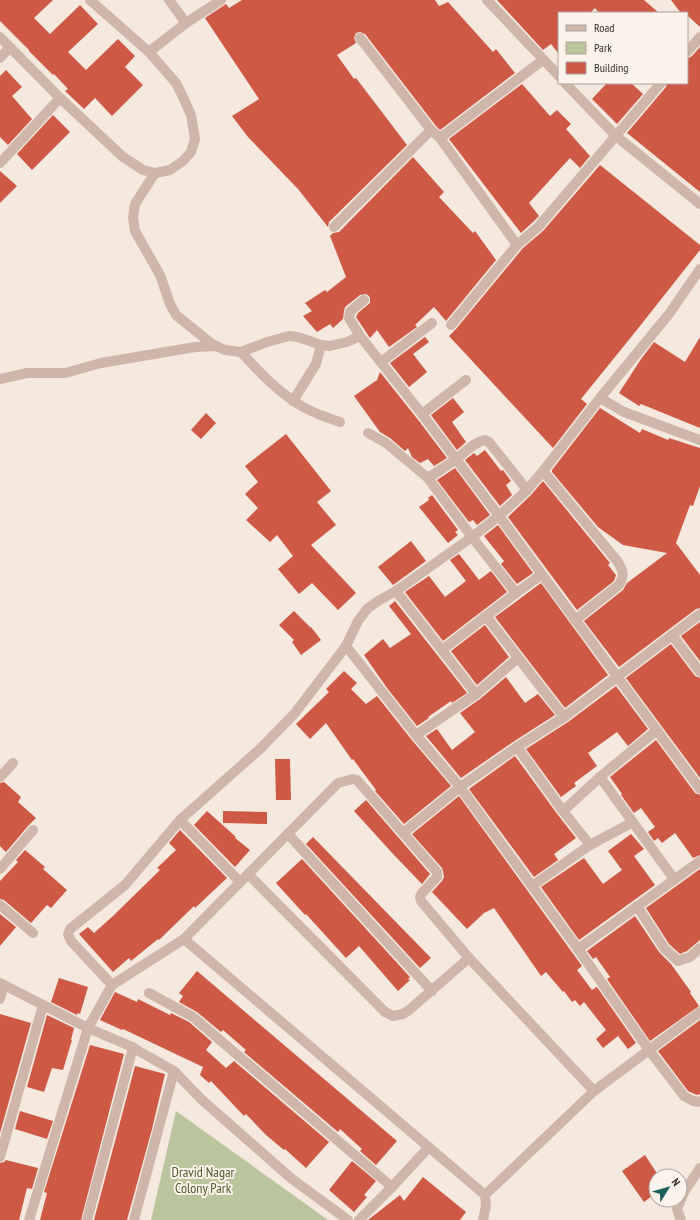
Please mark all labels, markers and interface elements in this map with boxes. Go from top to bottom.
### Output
legend [558,12,688,84]
text: Road [594,20,614,35]
text: Park [594,40,612,55]
text: Building [594,60,629,75]
park label: Dravid Nagar Colony Park [172,1163,235,1197]
north arrow [648,1168,688,1208]
text: N [669,1175,683,1189]

